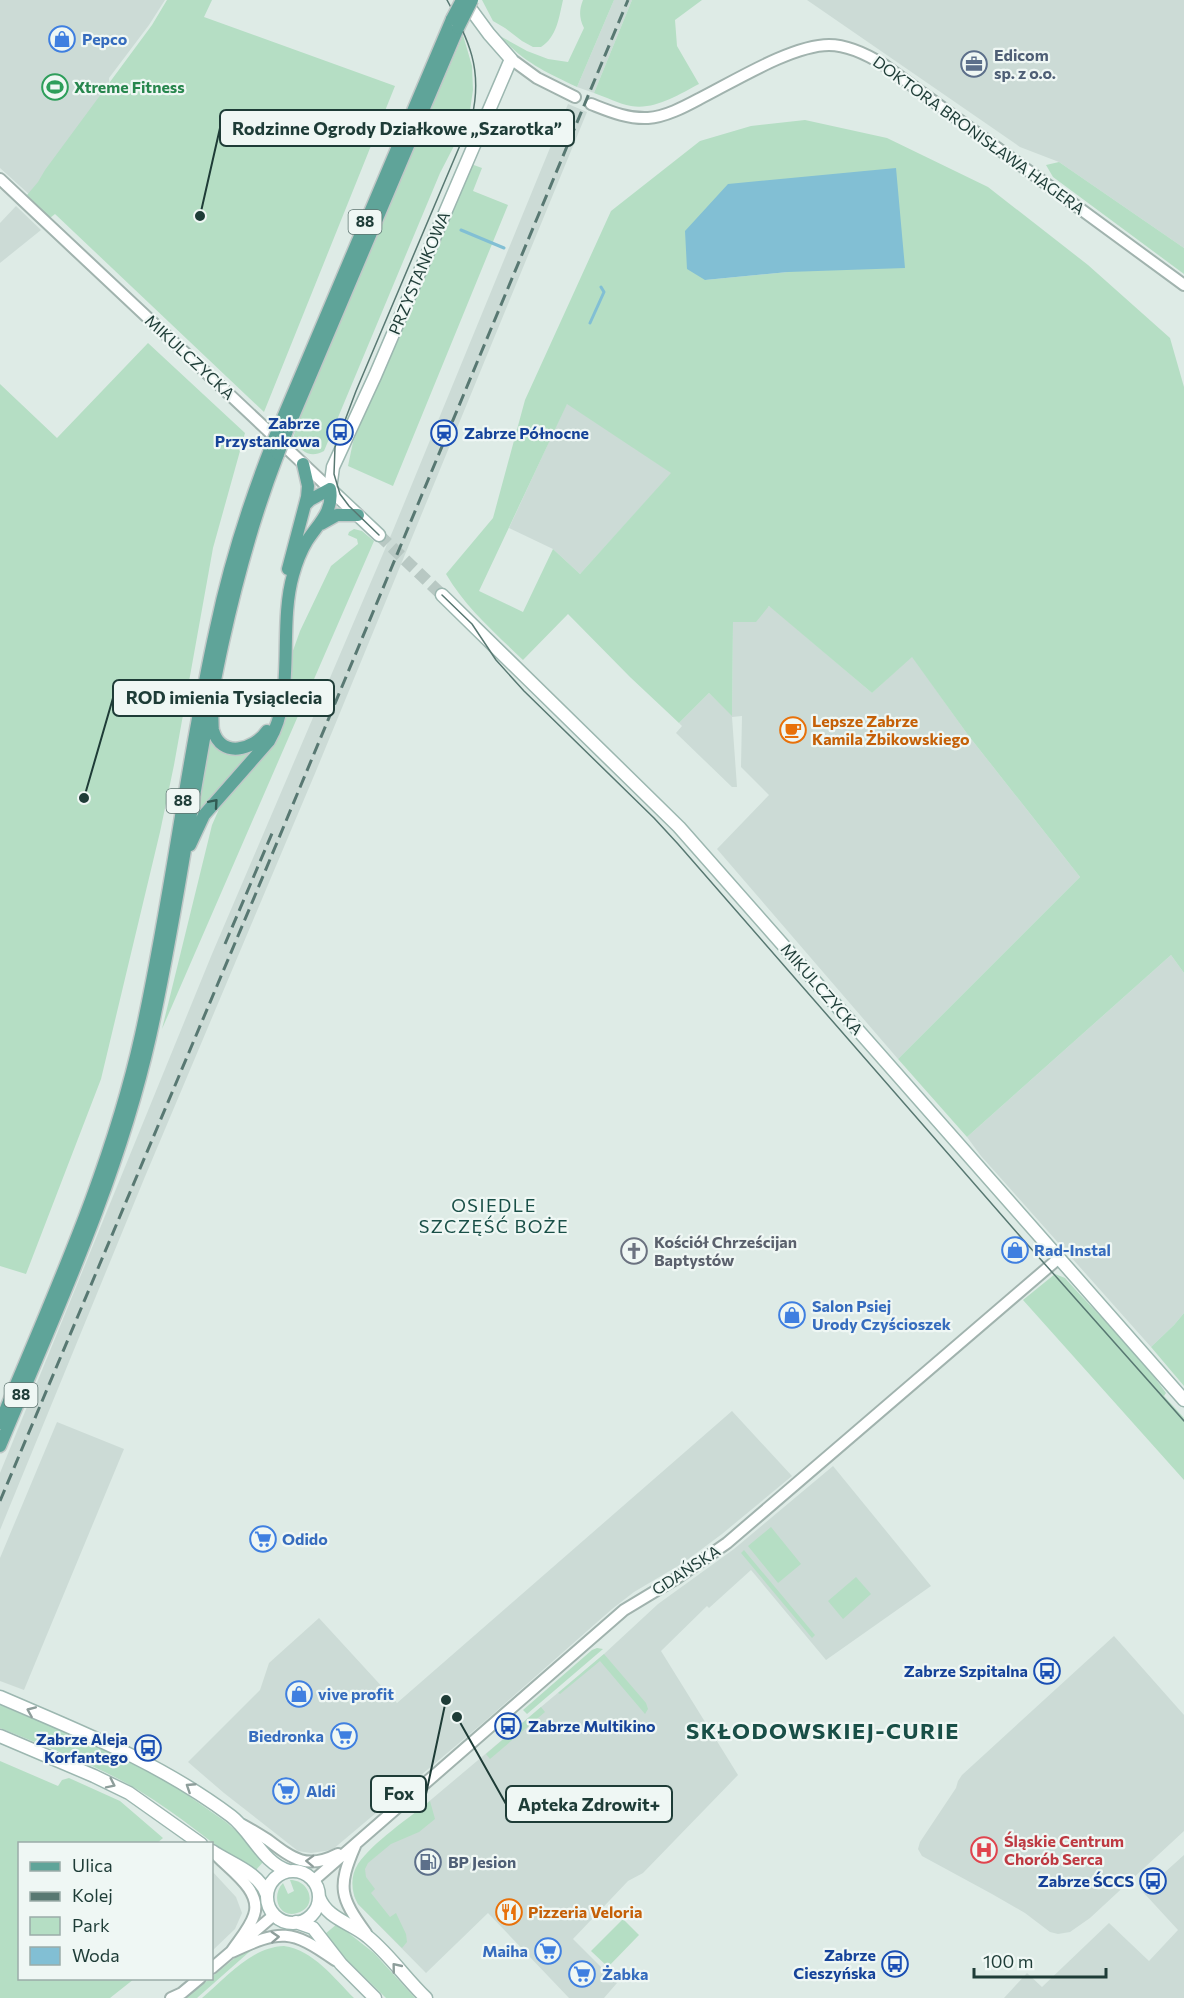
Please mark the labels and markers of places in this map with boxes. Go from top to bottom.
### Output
shop icon: Pepco [47,24,77,54]
place label: Pepco [82,29,128,48]
place label: Edicom sp. z o.o. [994,45,1056,82]
office icon: Edicom sp. z o.o. [959,49,989,79]
sports icon: Xtreme Fitness [40,72,70,102]
place label: Xtreme Fitness [74,77,185,96]
callout: Rodzinne Ogrody Działkowe „Szarotka” [220,110,574,146]
place label: Zabrze Przystankowa [215,413,320,450]
bus stop icon: Zabrze Przystankowa [325,417,355,447]
station icon: Zabrze Północne [429,418,459,448]
place label: Zabrze Północne [464,423,589,442]
callout: ROD imienia Tysiąclecia [113,680,334,716]
place label: Lepsze Zabrze Kamila Żbikowskiego [812,711,970,748]
cafe icon: Lepsze Zabrze Kamila Żbikowskiego [778,715,808,745]
place label: Kościół Chrześcijan Baptystów [654,1232,797,1269]
shop icon: Rad-Instal [1000,1235,1030,1265]
church icon: Kościół Chrześcijan Baptystów [619,1236,649,1266]
place label: Rad-Instal [1034,1240,1111,1259]
place label: Salon Psiej Urody Czyścioszek [812,1296,952,1333]
shop icon: Salon Psiej Urody Czyścioszek [777,1300,807,1330]
supermarket icon: Odido [248,1524,278,1554]
place label: Odido [282,1529,328,1548]
bus stop icon: Zabrze Szpitalna [1032,1656,1062,1686]
place label: Zabrze Szpitalna [904,1661,1028,1680]
shop icon: vive profit [284,1679,314,1709]
place label: vive profit [318,1684,394,1703]
bus stop icon: Zabrze Multikino [493,1711,523,1741]
place label: Zabrze Multikino [528,1716,656,1735]
supermarket icon: Biedronka [329,1721,359,1751]
place label: Biedronka [248,1726,324,1745]
place label: Zabrze Aleja Korfantego [36,1729,128,1766]
bus stop icon: Zabrze Aleja Korfantego [133,1733,163,1763]
supermarket icon: Aldi [271,1776,301,1806]
callout: Fox [371,1776,426,1812]
place label: Aldi [306,1781,336,1800]
callout: Apteka Zdrowit+ [506,1786,672,1822]
place label: Śląskie Centrum Chorób Serca [1004,1831,1124,1868]
hospital icon: Śląskie Centrum Chorób Serca [969,1835,999,1865]
fuel station icon: BP Jesion [413,1847,443,1877]
place label: BP Jesion [448,1852,516,1871]
bus stop icon: Zabrze ŚCCS [1138,1866,1168,1896]
place label: Zabrze ŚCCS [1038,1871,1134,1890]
restaurant icon: Pizzeria Veloria [494,1897,524,1927]
place label: Pizzeria Veloria [528,1902,642,1921]
supermarket icon: Maiha [533,1936,563,1966]
place label: Maiha [482,1941,528,1960]
place label: Zabrze Cieszyńska [793,1945,876,1982]
bus stop icon: Zabrze Cieszyńska [880,1949,910,1979]
supermarket icon: Żabka [567,1959,597,1989]
place label: Żabka [602,1964,649,1983]

